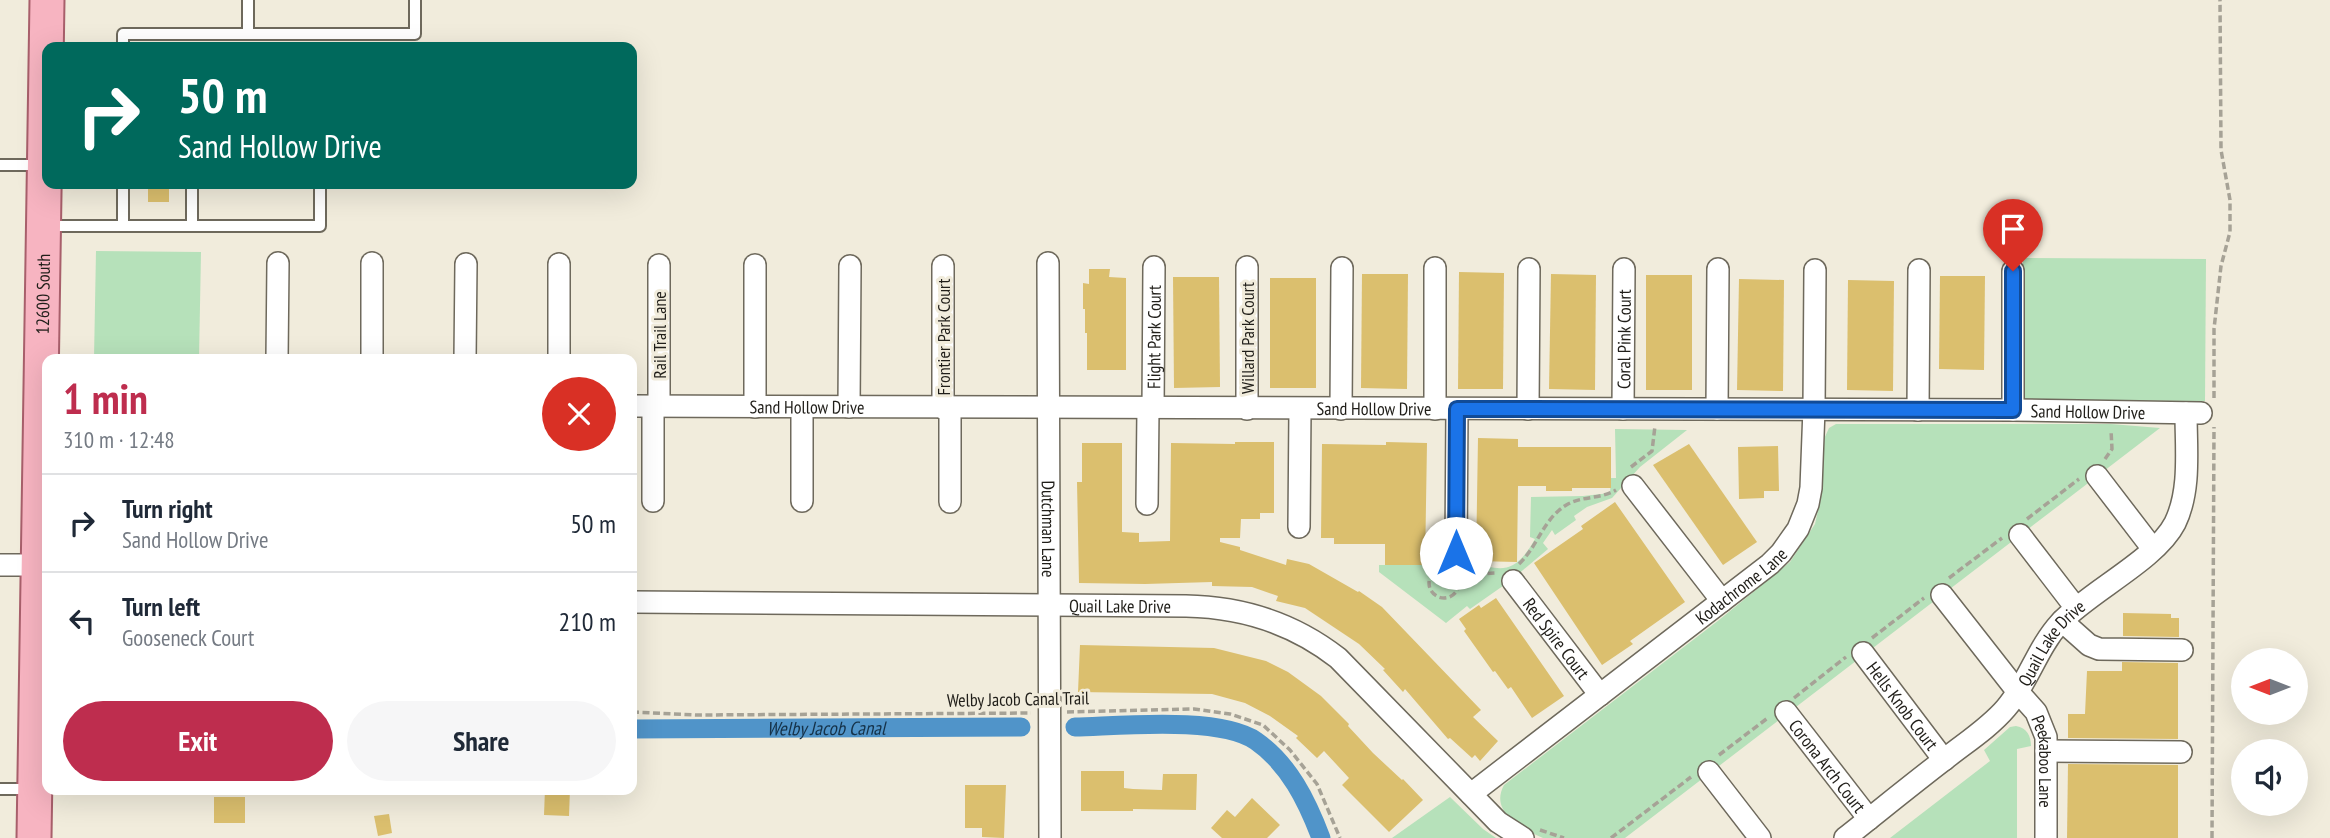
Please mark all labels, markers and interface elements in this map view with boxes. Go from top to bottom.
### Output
text: 50 m [178,63,267,127]
icon: right [63,70,154,161]
text: Sand Hollow Drive [178,125,382,167]
pin [1983,199,2043,271]
icon: arrive [1994,210,2032,248]
street label: 12600 South [30,254,55,335]
street label: Frontier Park Court [932,279,955,395]
street label: Willard Park Court [1236,282,1259,394]
street label: Flight Park Court [1142,285,1165,389]
street label: Coral Pink Court [1612,289,1635,389]
street label: Rail Trail Lane [648,291,671,379]
text: 1 min [63,371,148,426]
button: close [542,377,616,451]
street label: Sand Hollow Drive [750,395,864,418]
street label: Sand Hollow Drive [1317,396,1431,420]
street label: Sand Hollow Drive [2030,399,2146,424]
text: 310 m · 12:48 [63,425,175,454]
street label: Dutchman Lane [1037,481,1061,577]
text: Turn right [122,492,213,525]
icon: right [63,504,101,542]
text: 50 m [570,507,616,540]
position arrow [1419,516,1493,590]
text: Sand Hollow Drive [122,525,269,554]
street label: Kodachrome Lane [1690,542,1792,629]
text: Turn left [122,590,200,623]
street label: Red Spire Court [1518,593,1595,684]
street label: Quail Lake Drive [1069,594,1171,617]
street label: Quail Lake Drive [2012,594,2089,690]
icon: left [63,602,101,640]
text: 210 m [558,605,616,638]
text: Gooseneck Court [122,623,254,652]
north arrow [2231,648,2308,724]
map controls [2231,648,2308,816]
street label: Hells Knob Court [1862,657,1944,754]
street label: Welby Jacob Canal Trail [947,686,1090,712]
button: Exit [63,701,333,781]
button: Share [347,701,616,781]
street label: Peekaboo Lane [2027,712,2058,808]
street label: Corona Arch Court [1784,714,1871,817]
water label: Welby Jacob Canal [767,716,887,740]
button: sound [2231,739,2308,816]

